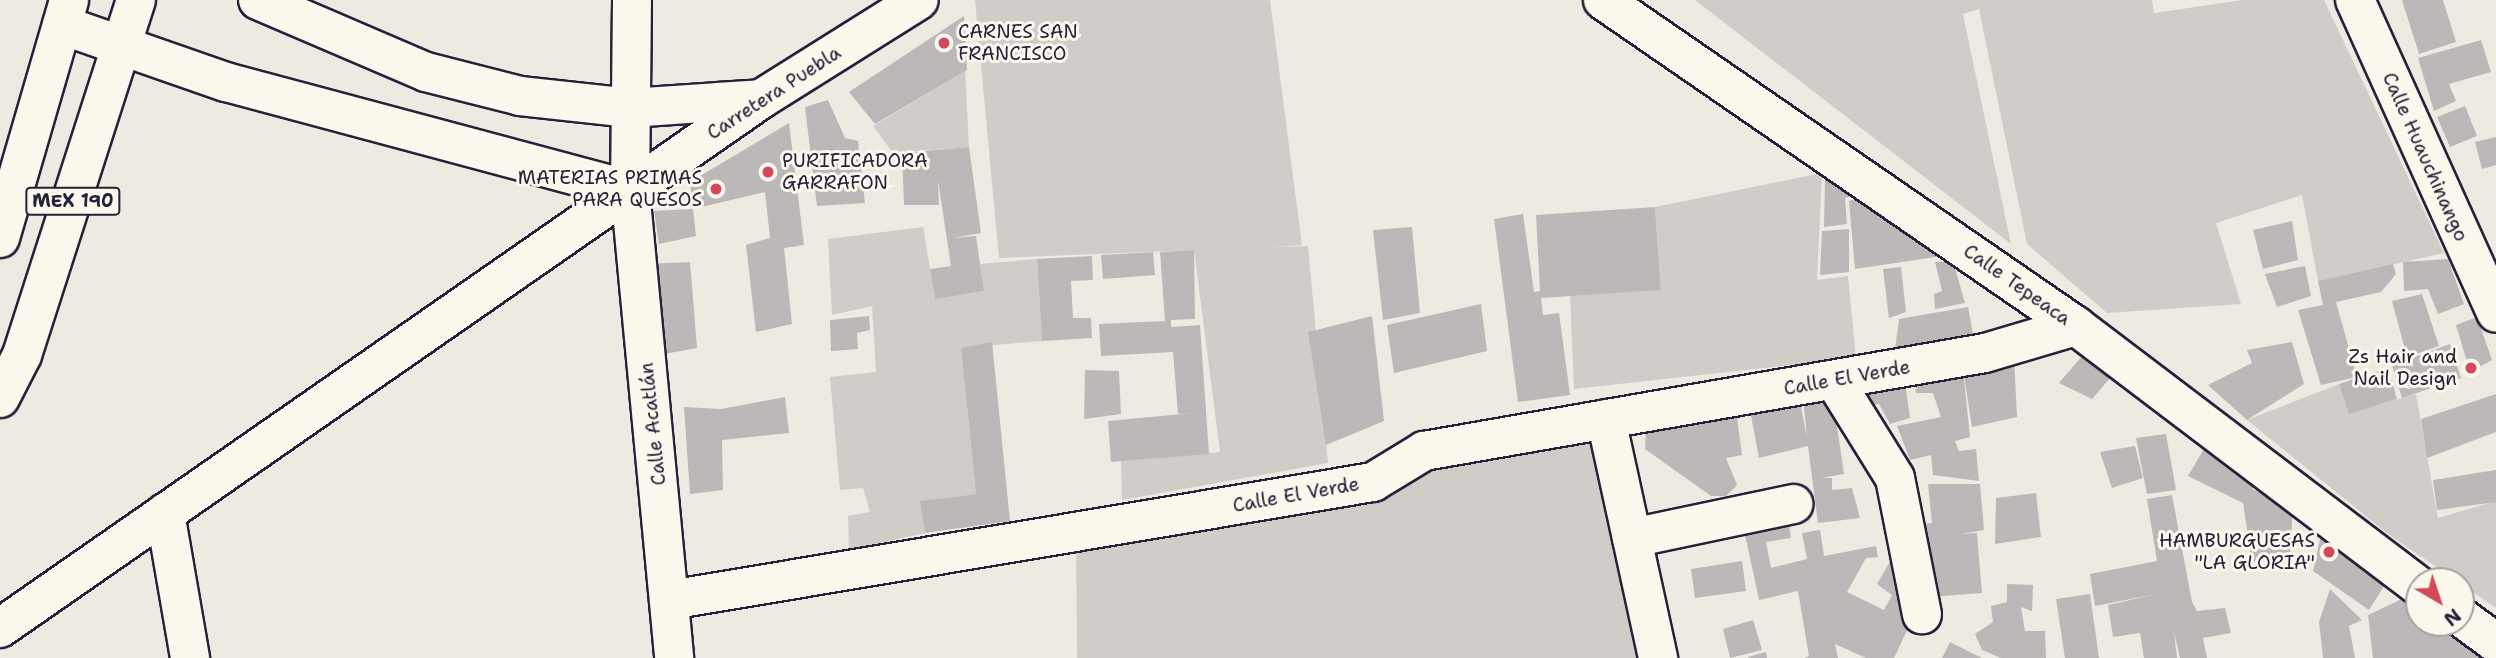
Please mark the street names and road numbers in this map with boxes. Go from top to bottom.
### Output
street label: Carretera Puebla [703,41,845,145]
street label: Calle Huauchinango [2377,69,2473,245]
road number: MEX 190 [24,186,122,216]
street label: Calle Tepeaca [1959,240,2075,330]
street label: Calle El Verde [1782,356,1912,400]
street label: Calle Acatlán [635,361,671,487]
street label: Calle El Verde [1231,473,1361,517]

